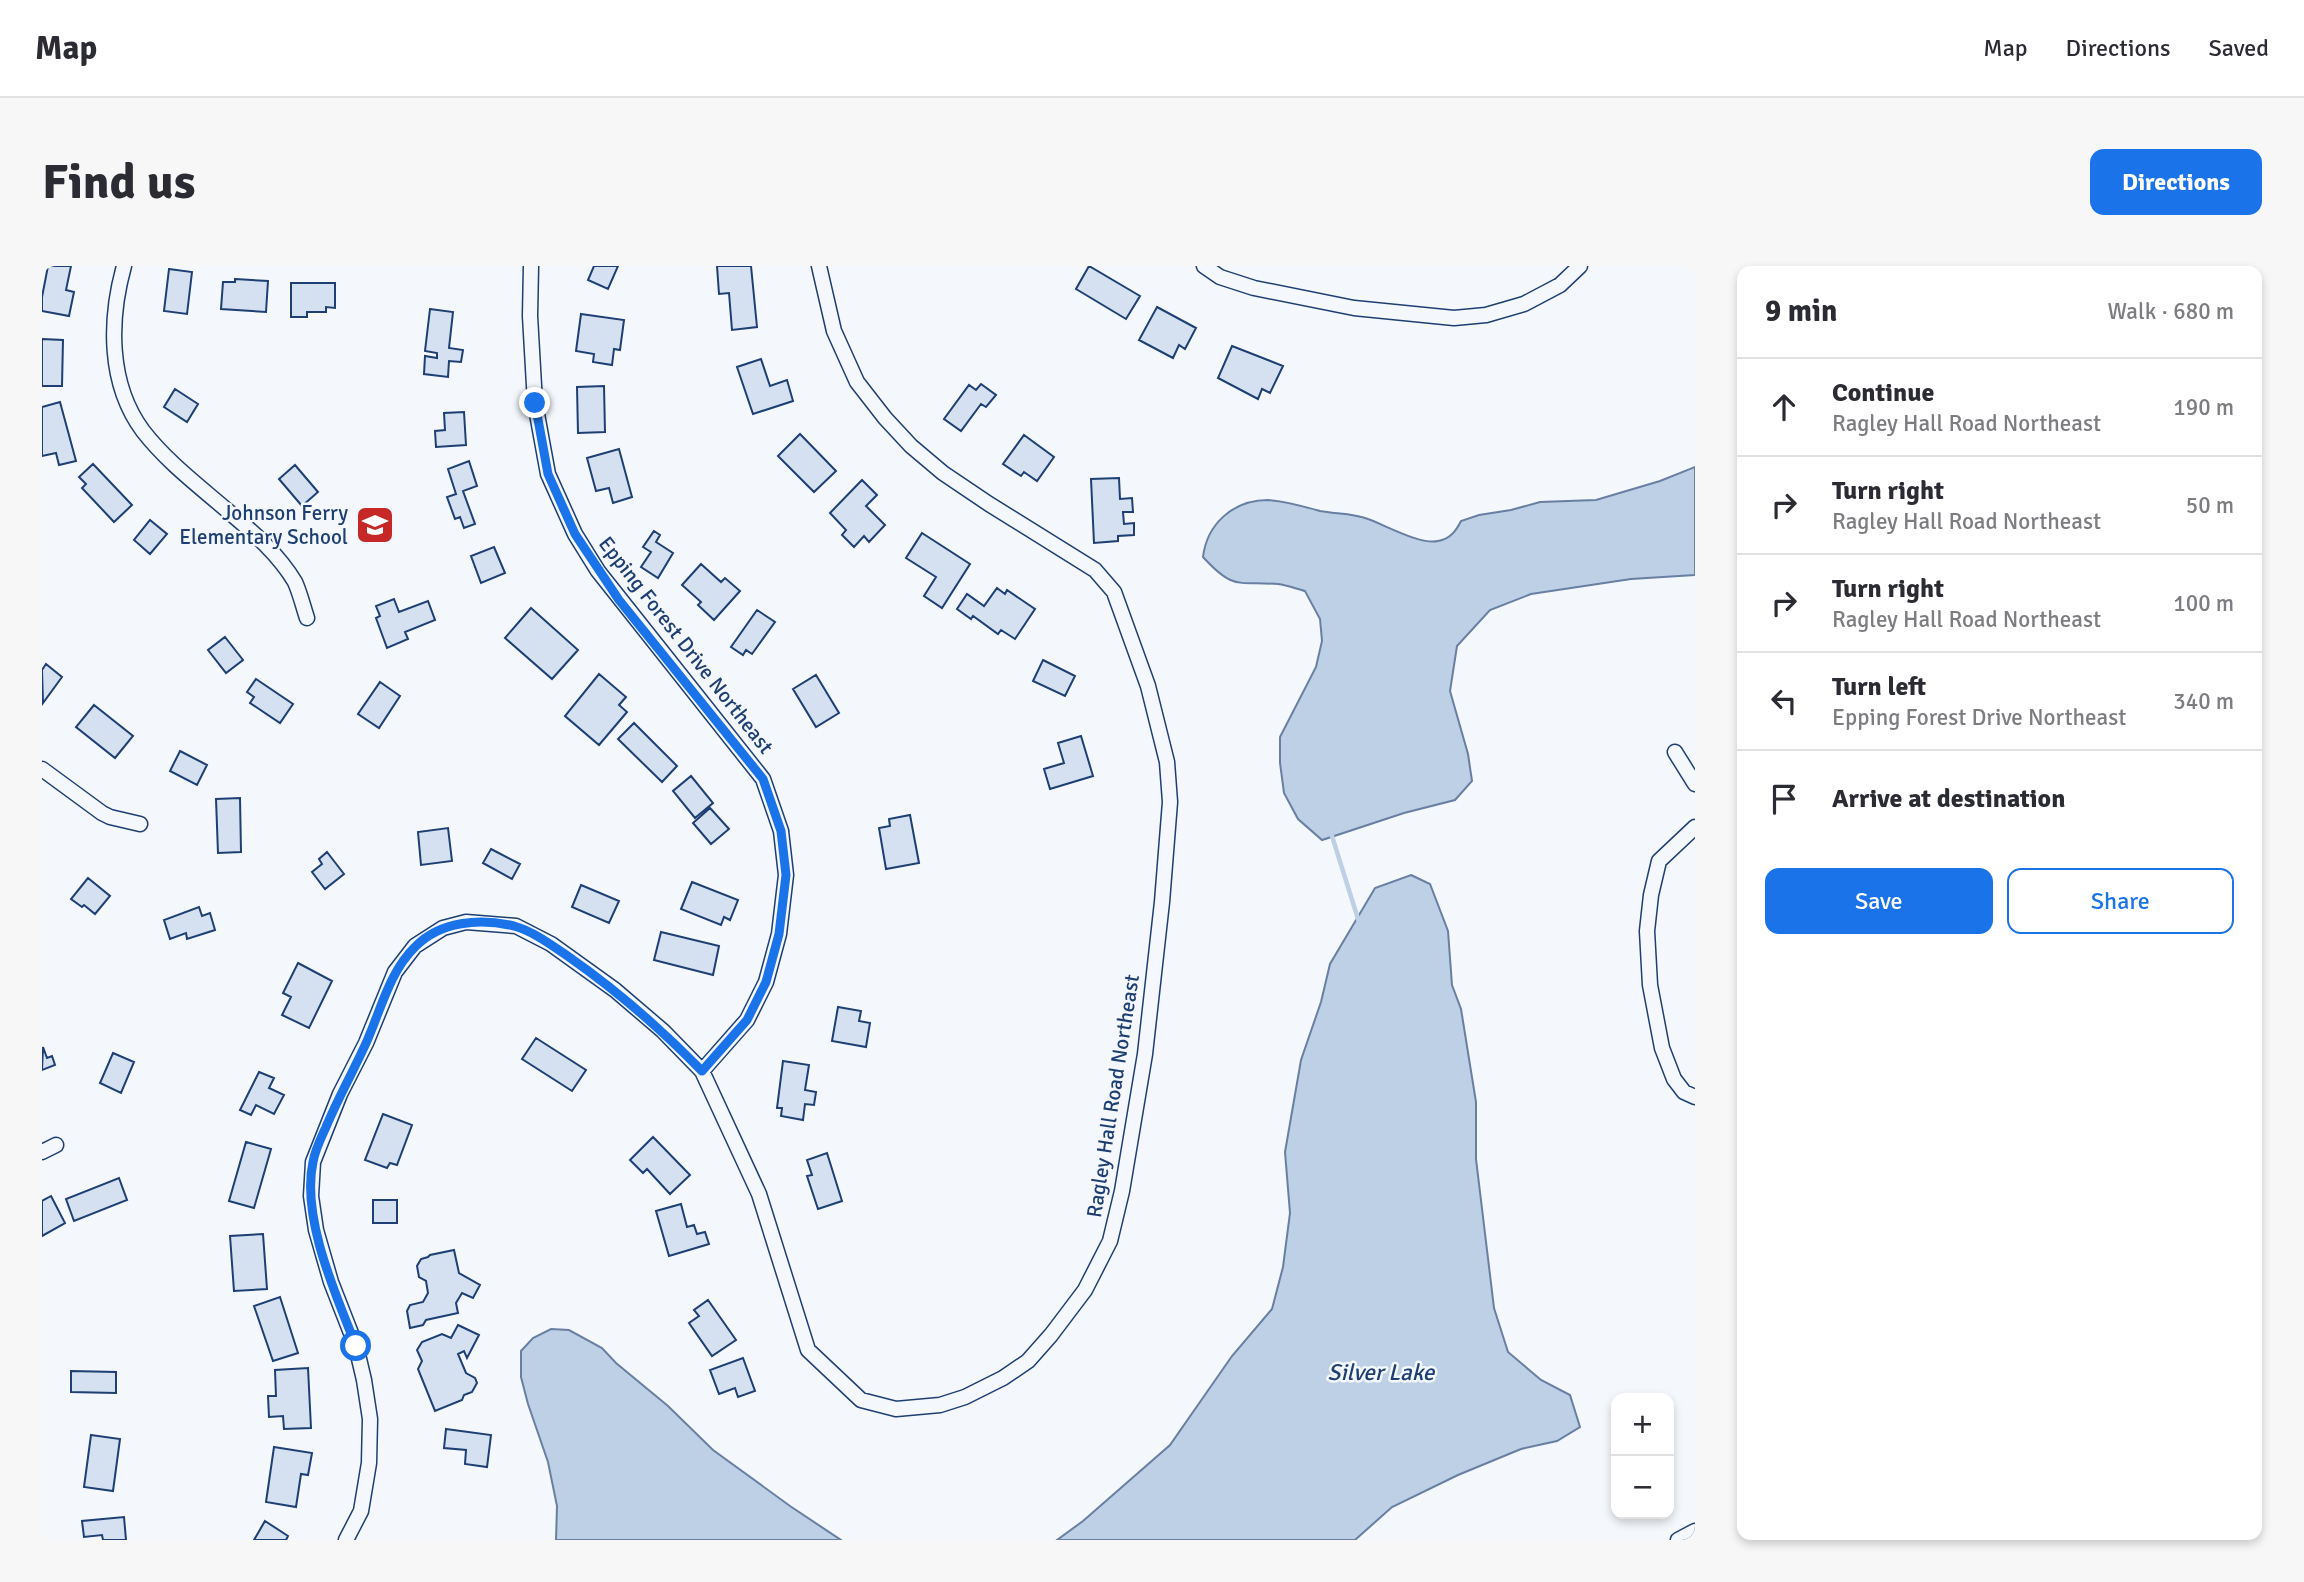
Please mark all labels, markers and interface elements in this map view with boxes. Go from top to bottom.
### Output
text: Map [35,28,97,69]
text: Map [1983,33,2028,63]
text: Directions [2066,33,2171,63]
text: Saved [2209,33,2269,63]
button: Directions [2090,149,2262,215]
text: Find us [42,152,195,212]
text: 9 min [1765,293,1837,330]
text: Walk · 680 m [2108,297,2234,326]
text: Continue [1832,377,1934,409]
route end [519,387,550,418]
icon: ahead [1765,388,1803,426]
text: 190 m [2173,393,2234,422]
text: Ragley Hall Road Northeast [1832,409,2101,438]
text: Turn right [1832,475,1944,507]
icon: right [1765,486,1803,524]
text: 50 m [2186,491,2234,520]
place label: Johnson Ferry Elementary School [179,500,348,550]
school or university icon: Johnson Ferry Elementary School [354,504,396,546]
text: Ragley Hall Road Northeast [1832,507,2101,536]
street label: Epping Forest Drive Northeast [593,531,779,759]
text: Turn right [1832,573,1944,605]
icon: right [1765,584,1803,622]
text: 100 m [2173,589,2234,618]
text: Ragley Hall Road Northeast [1832,605,2101,634]
text: Turn left [1832,671,1926,703]
icon: left [1765,682,1803,720]
text: 340 m [2173,687,2234,716]
text: Epping Forest Drive Northeast [1832,703,2126,732]
icon: arrive [1765,780,1803,818]
text: Arrive at destination [1832,783,2065,815]
button: Save [1765,868,1993,934]
button: Share [2007,868,2234,934]
street label: Ragley Hall Road Northeast [1081,973,1145,1219]
route start [340,1330,371,1361]
water label: Silver Lake [1328,1358,1436,1387]
map controls [1611,1393,1674,1519]
button: + [1611,1393,1674,1456]
button: − [1611,1456,1674,1519]

